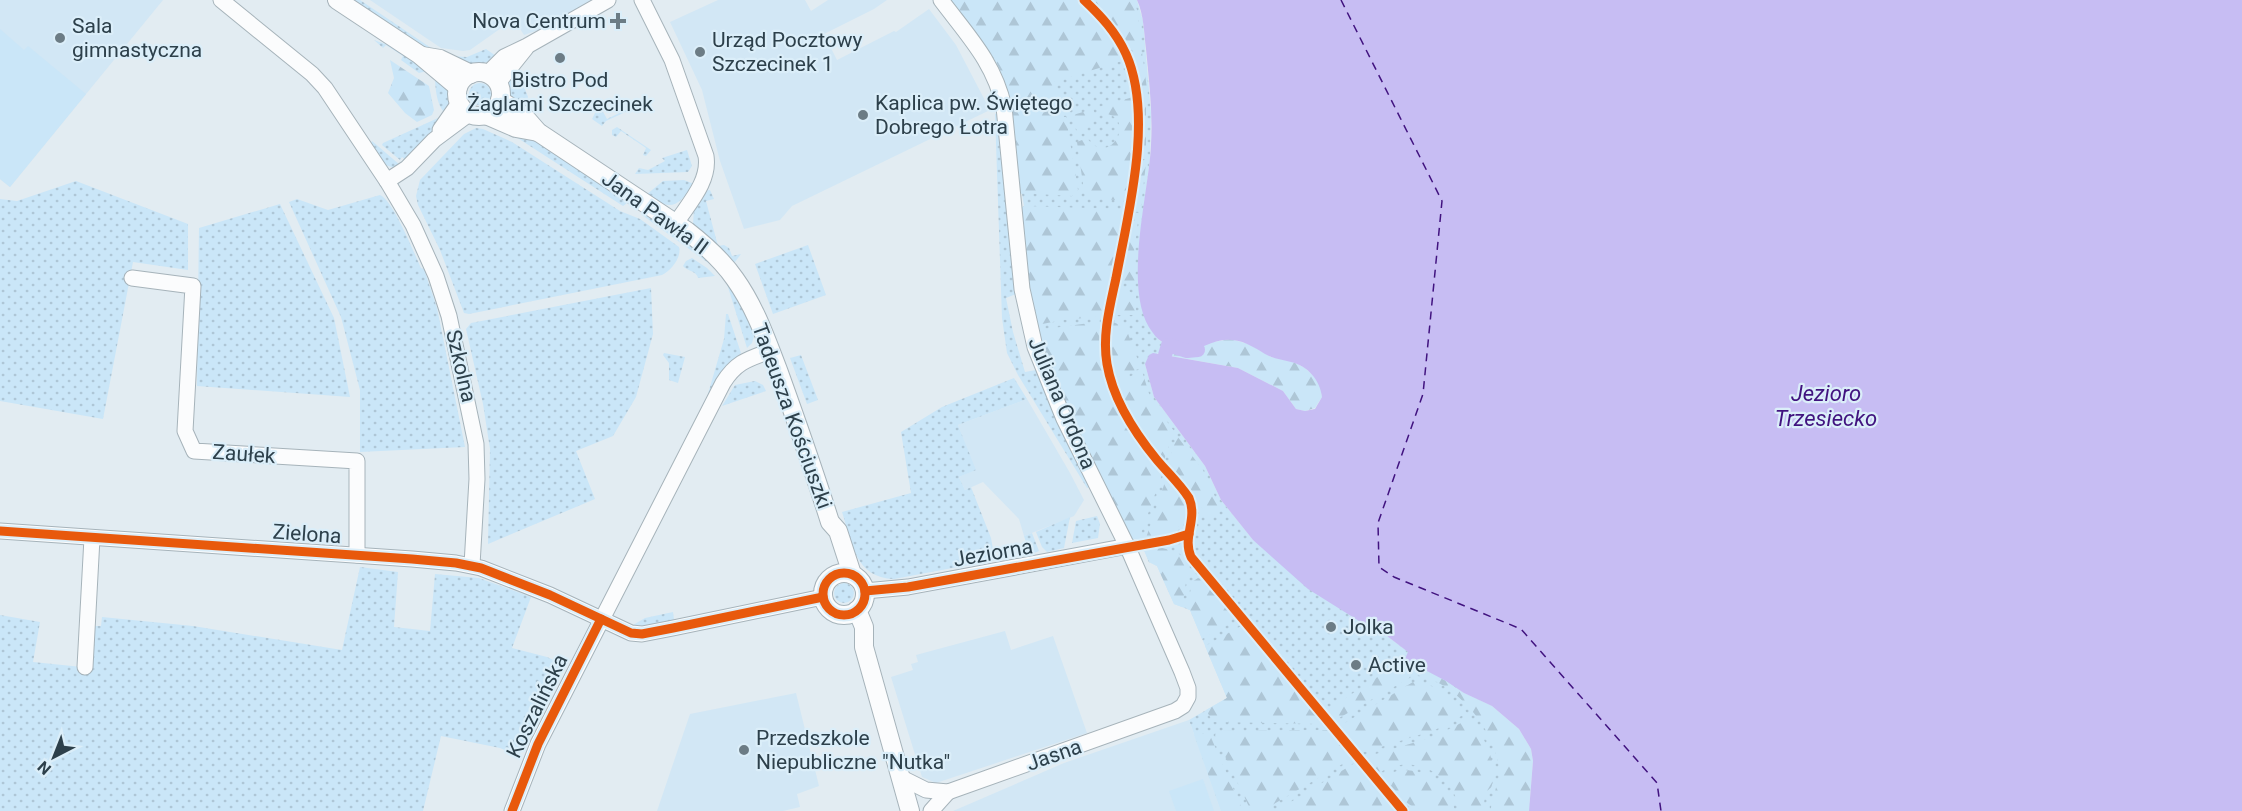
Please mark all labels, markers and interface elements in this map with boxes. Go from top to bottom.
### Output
place label: Nova Centrum [472,9,606,33]
place label: Sala gimnastyczna [72,14,202,62]
marker: Nova Centrum [611,14,625,28]
place label: Urząd Pocztowy Szczecinek 1 [712,28,863,76]
marker: Sala gimnastyczna [53,31,67,45]
marker: Urząd Pocztowy Szczecinek 1 [693,45,707,59]
marker: Bistro Pod Żaglami Szczecinek [553,51,567,65]
place label: Bistro Pod Żaglami Szczecinek [467,68,653,116]
place label: Kaplica pw. Świętego Dobrego Łotra [875,91,1073,139]
marker: Kaplica pw. Świętego Dobrego Łotra [856,108,870,122]
street label: Jana Pawła II [597,166,713,260]
street label: Tadeusza Kościuszki [747,320,837,512]
street label: Szkolna [441,327,481,405]
street label: Juliana Ordona [1023,333,1101,473]
water label: Jezioro Trzesiecko [1775,381,1877,431]
street label: Zaułek [212,440,277,468]
street label: Zielona [272,520,342,548]
street label: Jeziorna [951,534,1035,572]
place label: Jolka [1343,615,1394,639]
marker: Jolka [1324,620,1338,634]
street label: Koszalińska [502,650,572,762]
place label: Active [1368,653,1426,677]
marker: Active [1349,658,1363,672]
place label: Przedszkole Niepubliczne "Nutka" [756,726,950,774]
north arrow [24,727,84,787]
street label: Jasna [1023,734,1085,776]
marker: Przedszkole Niepubliczne "Nutka" [737,743,751,757]
text: N [34,757,55,779]

